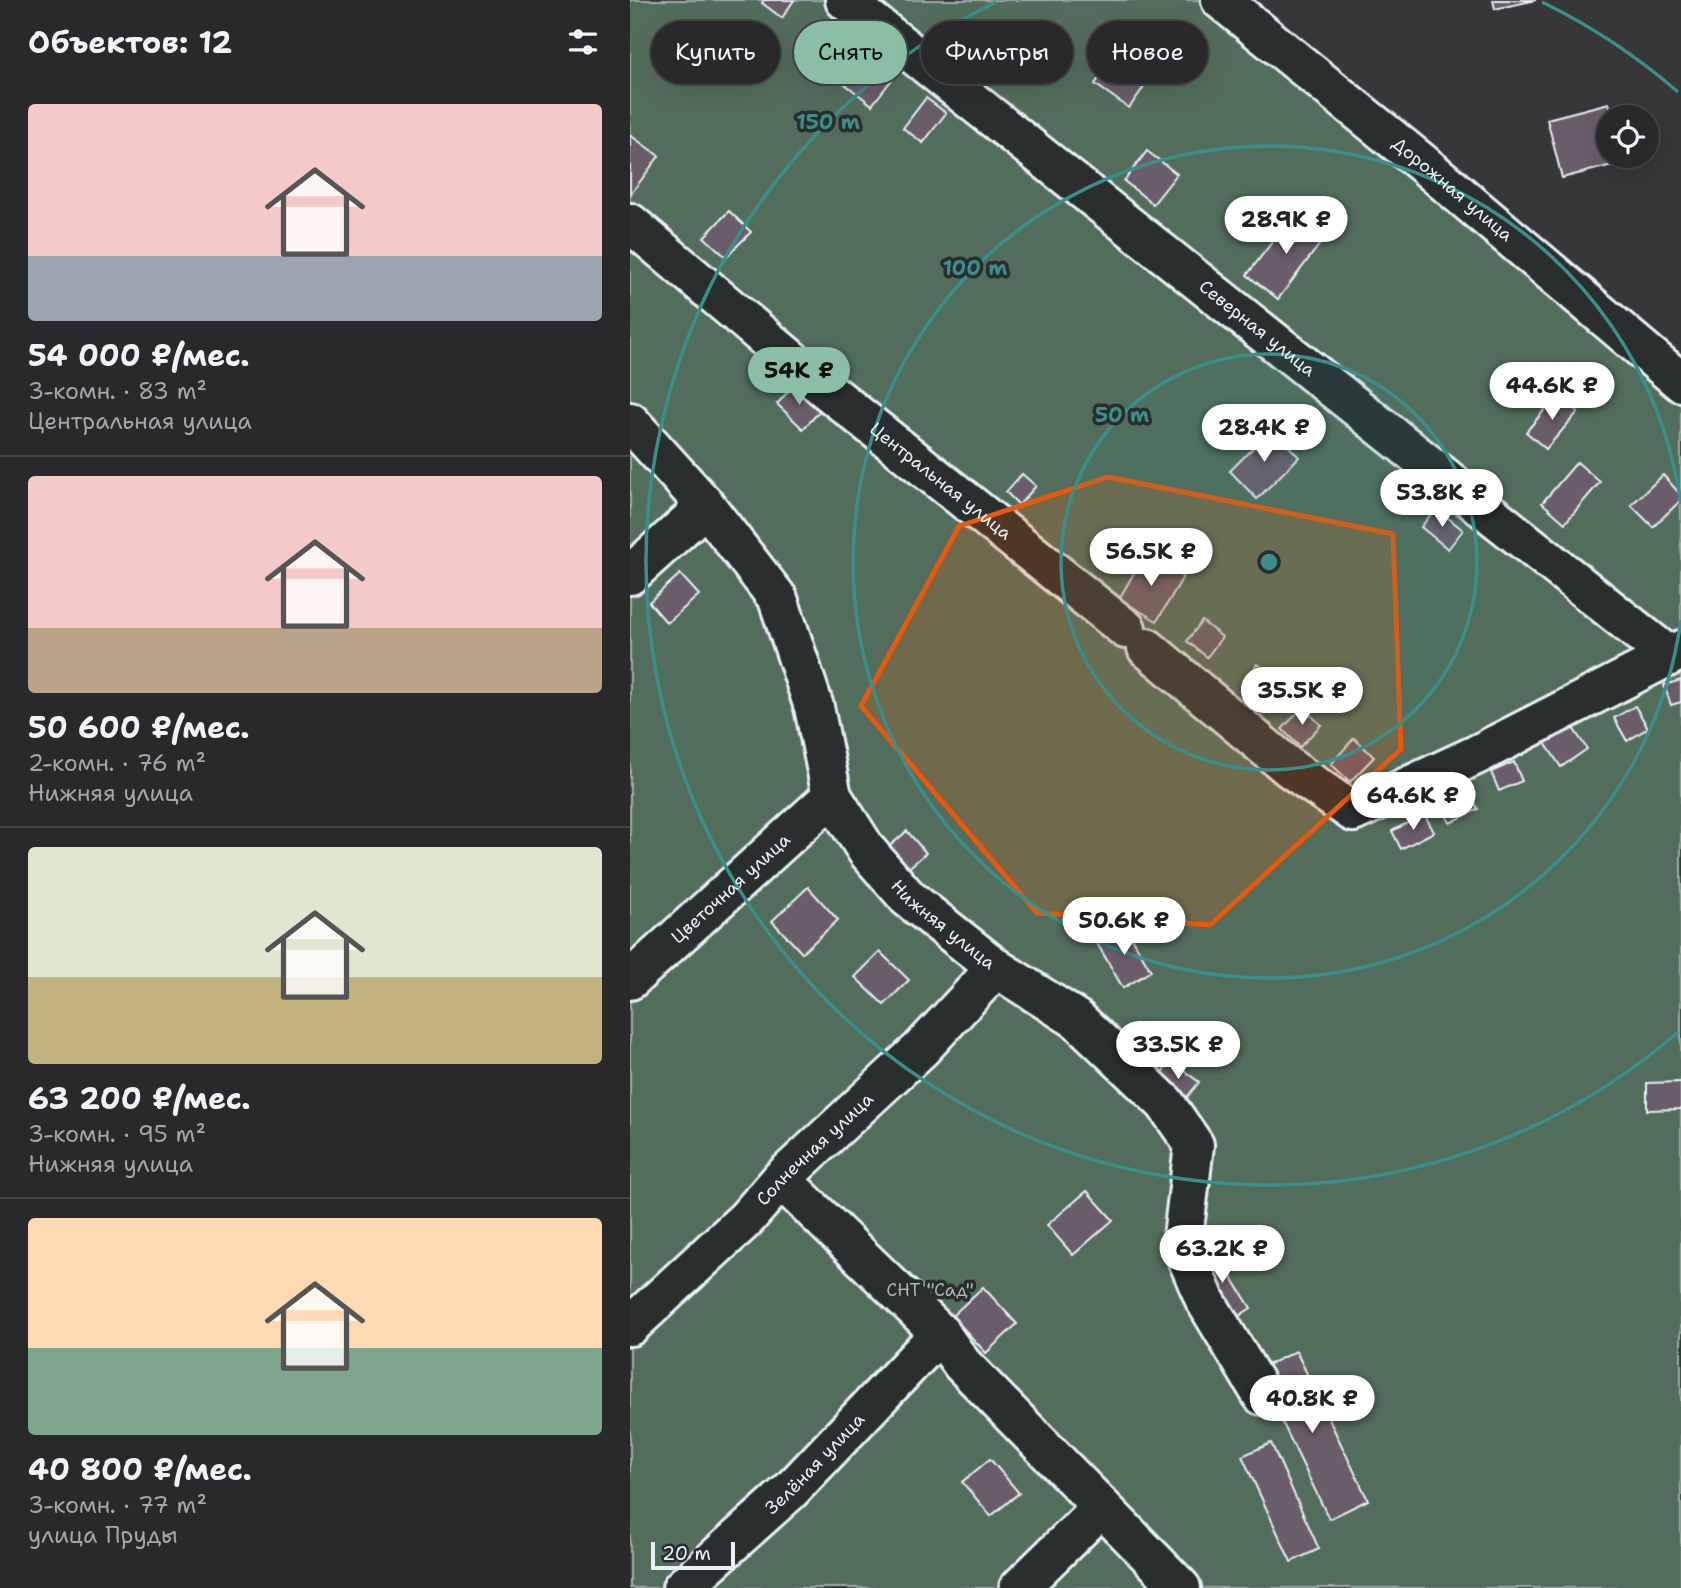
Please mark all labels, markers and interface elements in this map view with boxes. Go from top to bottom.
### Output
chip: Купить [651,21,780,84]
chip: Снять [794,21,907,84]
chip: Фильтры [921,21,1073,84]
chip: Новое [1087,21,1208,84]
text: Объектов: 12 [28,22,232,63]
icon: filters [564,23,602,61]
map controls [1596,105,1659,168]
button: locate [1596,105,1659,168]
text: 150 m [796,108,860,136]
street label: Дорожная улица [1387,131,1518,247]
icon: home [252,149,378,275]
pin: 28.9K ₽ [1221,196,1351,256]
text: 28.9K ₽ [1241,204,1331,234]
text: 100 m [943,254,1007,282]
street label: Северная улица [1194,274,1321,382]
text: 54 000 ₽/мес. [28,335,250,376]
pin: 54K ₽ [750,348,848,407]
text: 54K ₽ [764,355,834,385]
pin: 44.6K ₽ [1487,362,1617,422]
text: 44.6K ₽ [1506,370,1598,400]
text: 3-комн. · 83 m² [28,376,207,406]
text: 50 m [1095,401,1149,429]
pin: 28.4K ₽ [1199,405,1329,464]
text: Центральная улица [28,406,252,436]
text: 28.4K ₽ [1218,412,1310,442]
street label: Центральная улица [865,417,1017,545]
pin: 53.8K ₽ [1377,470,1507,529]
text: 53.8K ₽ [1396,477,1488,507]
icon: home [252,521,378,647]
pin: 56.5K ₽ [1086,528,1216,588]
text: 56.5K ₽ [1106,536,1196,566]
centre of rings [1257,550,1281,574]
pin: 35.5K ₽ [1237,668,1367,727]
text: 35.5K ₽ [1257,675,1347,705]
text: 50 600 ₽/мес. [28,707,250,748]
text: 2-комн. · 76 m² [28,748,206,778]
pin: 64.6K ₽ [1348,772,1478,832]
text: Нижняя улица [28,778,193,808]
text: 64.6K ₽ [1367,780,1459,810]
street label: Цветочная улица [666,828,795,949]
street label: Нижняя улица [885,875,1000,975]
icon: home [252,892,378,1018]
pin: 50.6K ₽ [1059,898,1189,957]
text: 50.6K ₽ [1079,905,1170,935]
pin: 33.5K ₽ [1113,1021,1243,1081]
text: 33.5K ₽ [1132,1029,1224,1059]
text: 63 200 ₽/мес. [28,1078,251,1119]
street label: Солнечная улица [751,1087,878,1211]
text: 3-комн. · 95 m² [28,1119,206,1149]
text: Нижняя улица [28,1149,193,1179]
pin: 63.2K ₽ [1157,1226,1287,1285]
text: 63.2K ₽ [1176,1233,1268,1263]
icon: home [252,1263,378,1389]
park label: СНТ "Сад" [886,1278,974,1302]
pin: 40.8K ₽ [1247,1376,1377,1435]
text: 40.8K ₽ [1266,1383,1358,1413]
street label: Зелёная улица [760,1408,870,1520]
text: 40 800 ₽/мес. [28,1449,252,1490]
text: 3-комн. · 77 m² [28,1490,207,1520]
text: улица Пруды [28,1520,178,1550]
scale bar [651,1539,735,1571]
text: 20 m [662,1541,711,1566]

